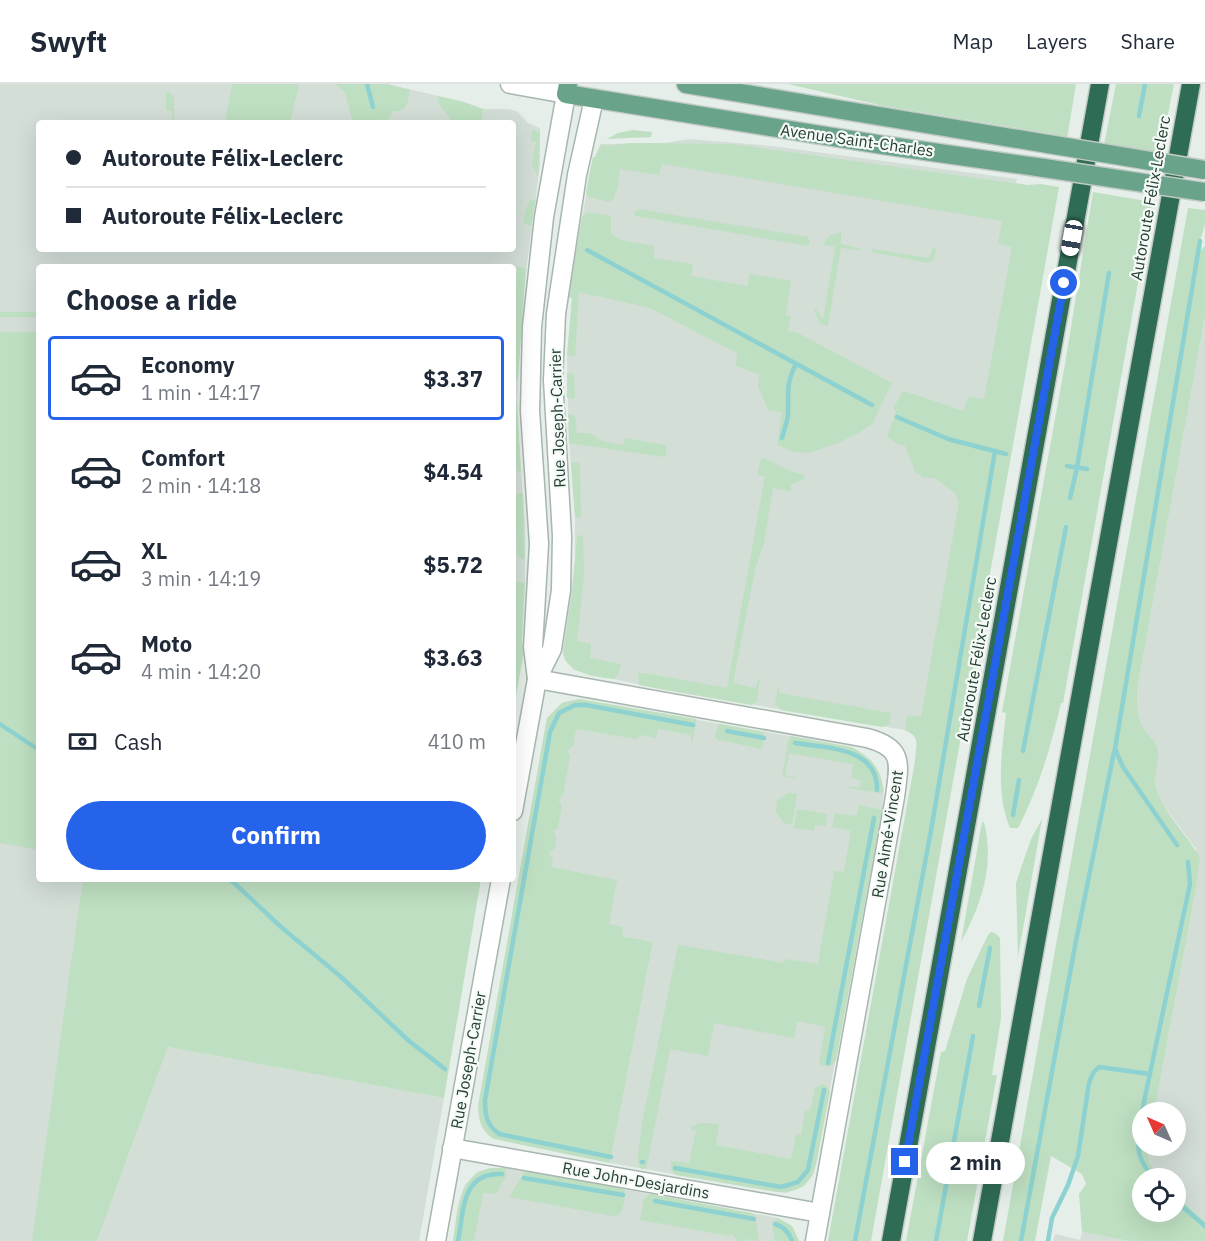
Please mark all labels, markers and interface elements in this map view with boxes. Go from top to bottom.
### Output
text: Swyft [30,23,107,60]
text: Map [953,27,993,55]
text: Layers [1026,27,1088,55]
text: Share [1121,27,1175,55]
street label: Autoroute Félix-Leclerc [1126,114,1174,282]
street label: Avenue Saint-Charles [779,119,935,161]
text: Autoroute Félix-Leclerc [102,143,343,172]
text: Autoroute Félix-Leclerc [102,201,343,230]
car [1060,219,1084,257]
route start [1050,269,1077,296]
text: Choose a ride [66,282,237,317]
street label: Rue Joseph-Carrier [545,348,569,488]
text: Economy [141,350,235,379]
icon: car [69,351,123,405]
text: $3.37 [423,364,483,393]
text: 1 min · 14:17 [141,379,261,406]
text: Comfort [141,443,225,472]
icon: car [69,444,123,498]
text: $4.54 [423,457,483,486]
text: 2 min · 14:18 [141,472,261,499]
text: XL [141,536,167,565]
icon: car [69,537,123,591]
text: $5.72 [423,550,483,579]
text: 3 min · 14:19 [141,565,261,592]
street label: Autoroute Félix-Leclerc [952,575,1000,743]
text: Moto [141,629,192,658]
icon: car [69,630,123,684]
text: $3.63 [423,643,483,672]
text: 4 min · 14:20 [141,658,261,685]
icon: cash [66,725,99,758]
text: Cash [114,727,163,756]
text: 410 m [428,728,486,755]
street label: Rue Aimé-Vincent [867,769,907,899]
button: Confirm [66,801,486,870]
street label: Rue Joseph-Carrier [446,989,490,1130]
north arrow [1132,1102,1186,1156]
map controls [1132,1102,1186,1222]
callout: 2 min [926,1141,1025,1183]
route end [891,1148,918,1175]
text: 2 min [949,1149,1002,1176]
street label: Rue John-Desjardins [561,1157,711,1203]
button: locate [1132,1168,1186,1222]

